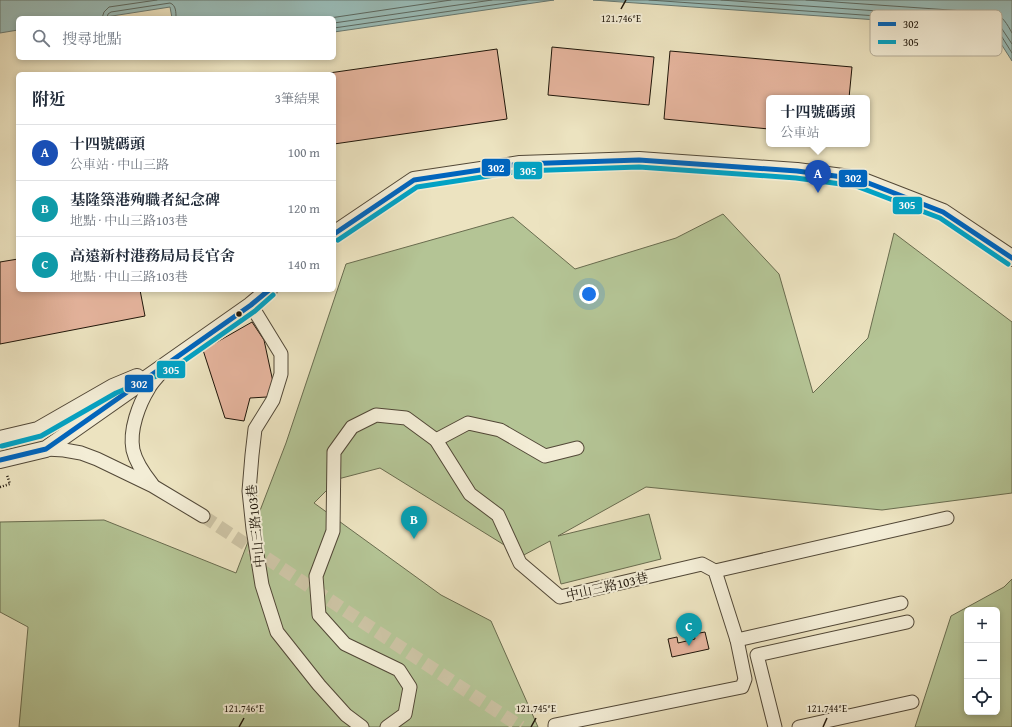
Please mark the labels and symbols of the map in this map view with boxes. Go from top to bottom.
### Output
legend [870,10,1002,56]
text: 121.746°E [601,11,641,26]
text: 302 [903,16,919,32]
text: 305 [903,34,919,50]
line badge: 302 [481,158,511,177]
text: 302 [487,160,505,176]
pin: A [805,160,831,193]
line badge: 305 [513,161,543,180]
text: 305 [519,163,537,179]
line badge: 302 [838,169,868,188]
text: 302 [844,170,862,186]
line badge: 305 [892,196,923,215]
text: 305 [898,197,916,213]
your location [579,284,599,304]
unlabelled marker [234,309,244,319]
line badge: 305 [156,360,186,379]
text: 305 [162,362,180,378]
line badge: 302 [124,374,154,393]
text: 302 [130,376,148,392]
street label: 中山三路103巷 [242,483,269,569]
pin: B [401,506,427,539]
street label: 中山三路103巷 [564,568,650,605]
pin: C [676,613,702,646]
text: 121.746°E [224,701,264,716]
text: 121.745°E [516,701,556,716]
text: 121.744°E [807,701,847,716]

